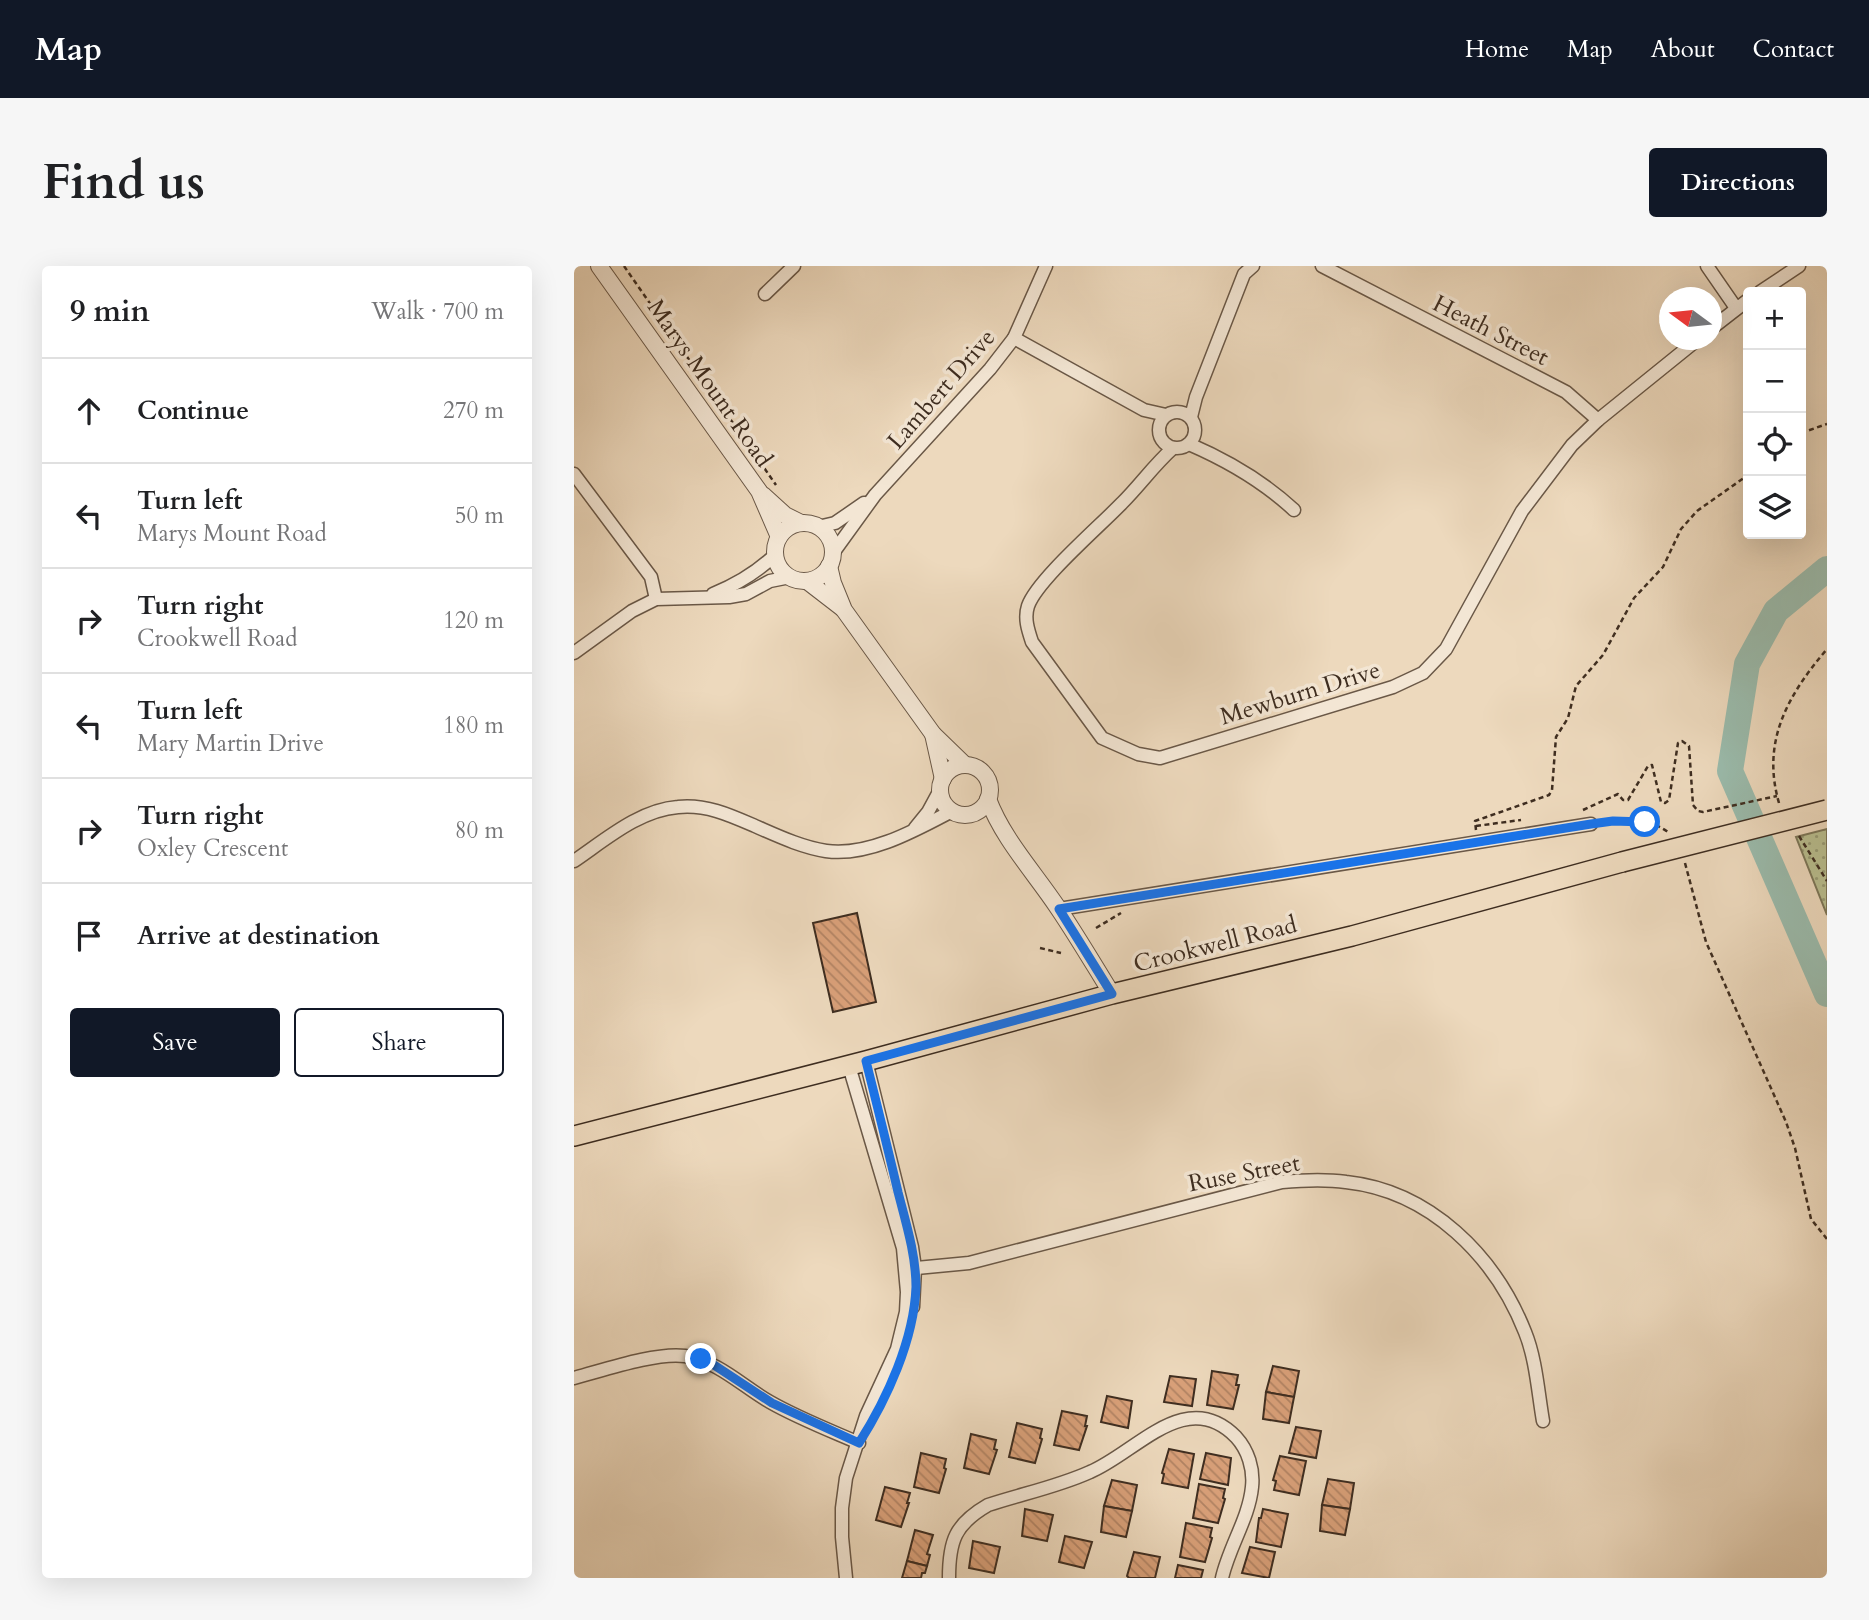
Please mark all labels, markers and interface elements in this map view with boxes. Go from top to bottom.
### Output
text: Map [35,27,102,72]
text: Home [1465,33,1529,66]
text: Map [1567,33,1613,66]
text: About [1651,33,1715,66]
text: Contact [1753,33,1834,66]
button: Directions [1649,148,1827,217]
text: Find us [42,149,205,216]
street label: Heath Street [1427,287,1555,374]
north arrow [1659,287,1722,350]
map controls [1743,287,1806,539]
button: + [1743,287,1806,350]
text: 9 min [70,291,150,332]
street label: Marys Mount Road [639,293,780,474]
text: Walk · 700 m [371,296,504,327]
street label: Lambert Drive [880,322,1003,457]
button: − [1743,350,1806,413]
icon: ahead [70,392,108,430]
text: Continue [137,393,249,428]
text: 270 m [443,395,504,426]
button: locate [1743,413,1806,476]
button: layers [1743,476,1806,539]
text: Turn left [137,483,242,518]
icon: left [70,497,108,535]
text: 50 m [455,500,504,531]
text: Marys Mount Road [137,518,327,549]
text: Turn right [137,588,264,623]
icon: right [70,602,108,640]
text: 120 m [443,605,504,636]
text: Crookwell Road [137,623,297,654]
street label: Mewburn Drive [1216,653,1384,733]
text: Turn left [137,693,242,728]
icon: left [70,707,108,745]
text: 180 m [443,710,504,741]
text: Mary Martin Drive [137,728,324,759]
text: Turn right [137,798,264,833]
route start [1629,806,1660,837]
icon: right [70,812,108,850]
text: 80 m [455,815,504,846]
text: Oxley Crescent [137,833,288,864]
street label: Crookwell Road [1130,908,1301,981]
icon: arrive [70,917,108,955]
text: Arrive at destination [137,918,380,953]
button: Save [70,1008,280,1077]
button: Share [294,1008,504,1077]
street label: Ruse Street [1186,1146,1303,1200]
route end [685,1343,716,1374]

